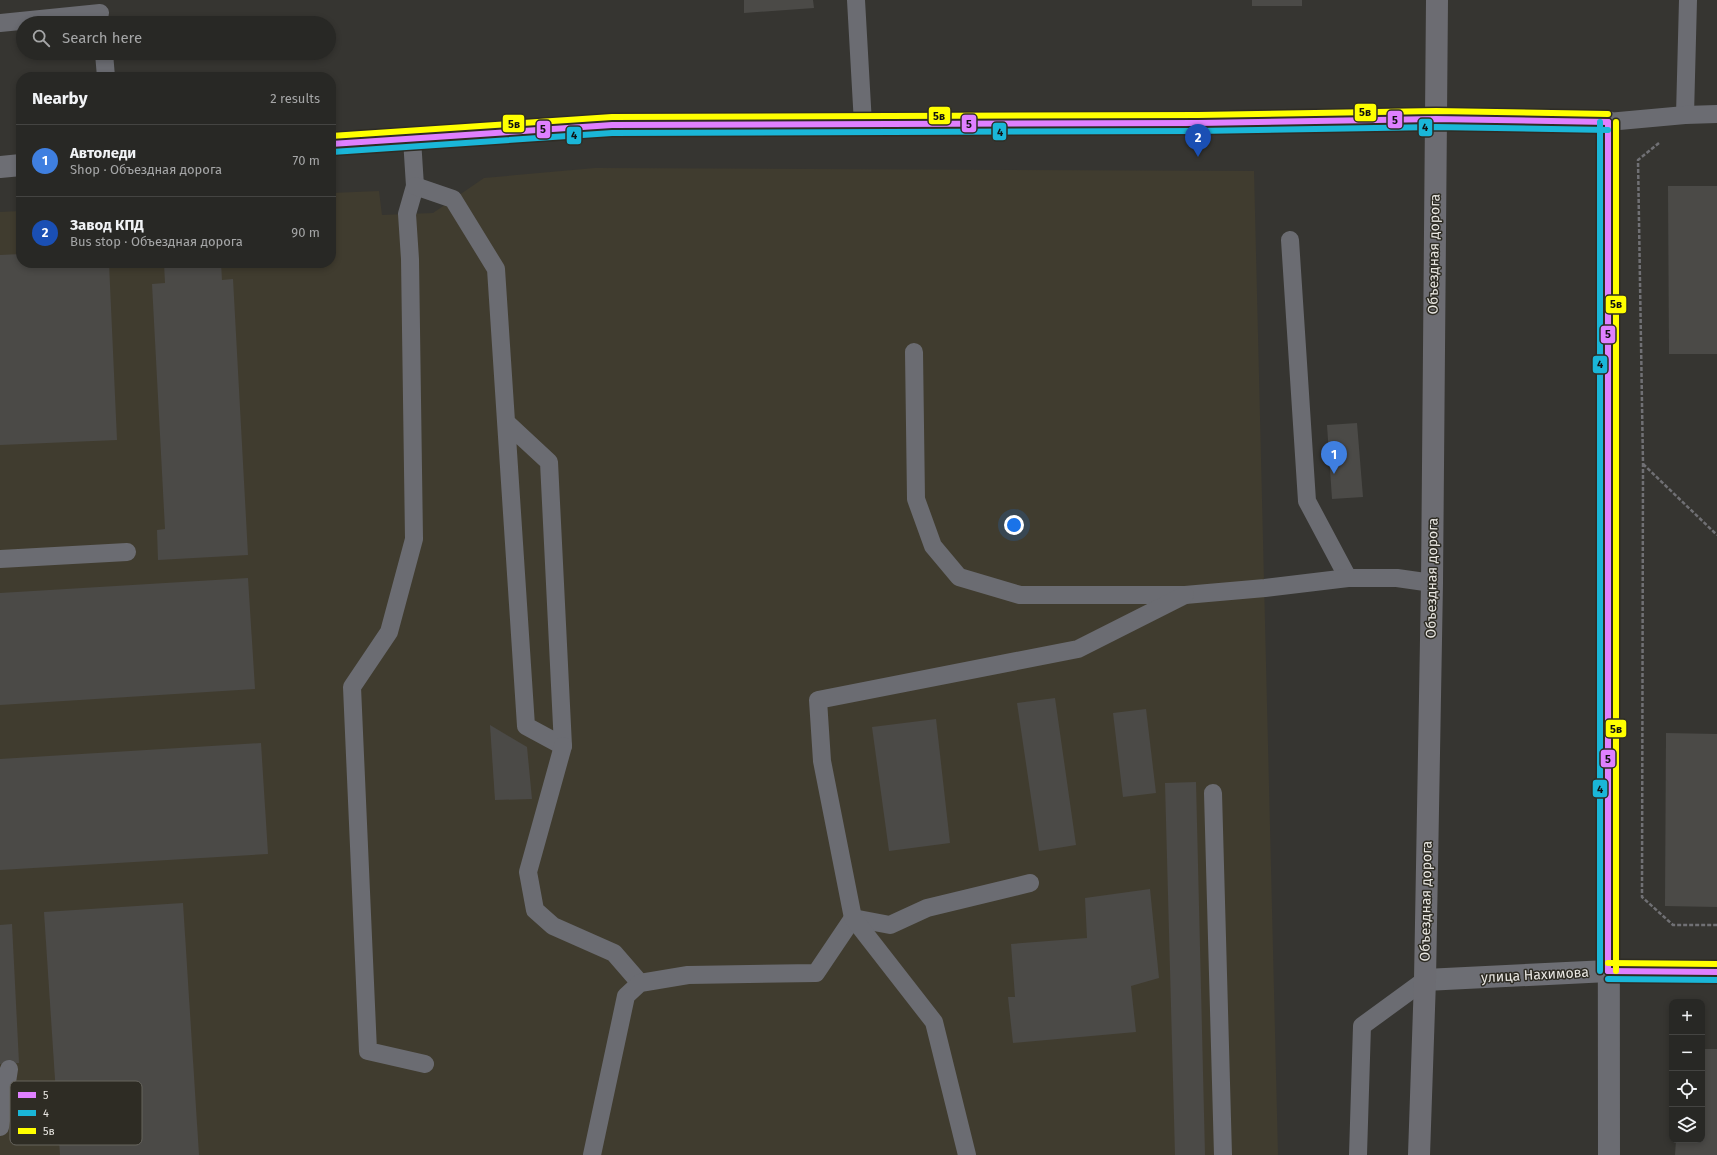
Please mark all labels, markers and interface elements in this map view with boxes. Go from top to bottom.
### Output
search box [16,16,336,60]
icon: search [30,27,52,49]
text: Search here [62,29,142,47]
text: Nearby [32,88,87,109]
text: 2 results [270,91,320,106]
line badge: 5в [1354,103,1377,122]
line badge: 5в [928,106,951,125]
text: 5в [1359,106,1371,119]
text: 5в [933,110,945,123]
line badge: 5 [1387,110,1403,129]
line badge: 5в [502,114,525,133]
line badge: 5 [961,114,977,133]
text: 5 [1392,114,1398,127]
text: 5в [508,118,520,131]
text: 5 [966,118,972,131]
line badge: 4 [1418,118,1433,137]
line badge: 5 [536,120,551,139]
text: 4 [1422,121,1428,134]
line badge: 4 [992,122,1007,141]
text: 5 [540,123,546,136]
pin: 2 [1185,124,1211,157]
line badge: 4 [566,126,582,145]
text: 4 [997,126,1003,139]
text: 4 [571,129,577,142]
text: Автоледи [70,144,136,162]
text: 1 [42,153,48,168]
text: 70 m [293,153,320,168]
text: Shop · Объездная дорога [70,162,222,177]
street label: Объездная дорога [1424,194,1444,314]
text: Завод КПД [70,216,144,234]
text: 2 [42,225,48,240]
text: 90 m [291,225,320,240]
text: Bus stop · Объездная дорога [70,234,243,249]
line badge: 5в [1605,295,1627,314]
text: 5в [1610,298,1622,311]
line badge: 5 [1600,325,1616,344]
text: 5 [1605,328,1611,341]
line badge: 4 [1592,355,1608,374]
text: 4 [1597,358,1603,371]
pin: 1 [1321,441,1347,474]
your location [1004,515,1024,535]
street label: Объездная дорога [1422,518,1442,638]
line badge: 5в [1605,719,1627,738]
text: 5в [1610,723,1622,736]
line badge: 5 [1600,749,1616,768]
text: 5 [1605,753,1611,766]
line badge: 4 [1592,779,1608,798]
text: 4 [1597,783,1603,796]
street label: Объездная дорога [1416,841,1436,961]
street label: улица Нахимова [1481,964,1589,986]
map controls [1669,999,1705,1143]
button: + [1669,999,1705,1035]
button: − [1669,1035,1705,1071]
button: locate [1669,1071,1705,1107]
legend [10,1081,142,1145]
text: 5 [43,1089,49,1102]
text: 4 [43,1107,49,1120]
button: layers [1669,1107,1705,1143]
text: 5в [43,1125,55,1138]

